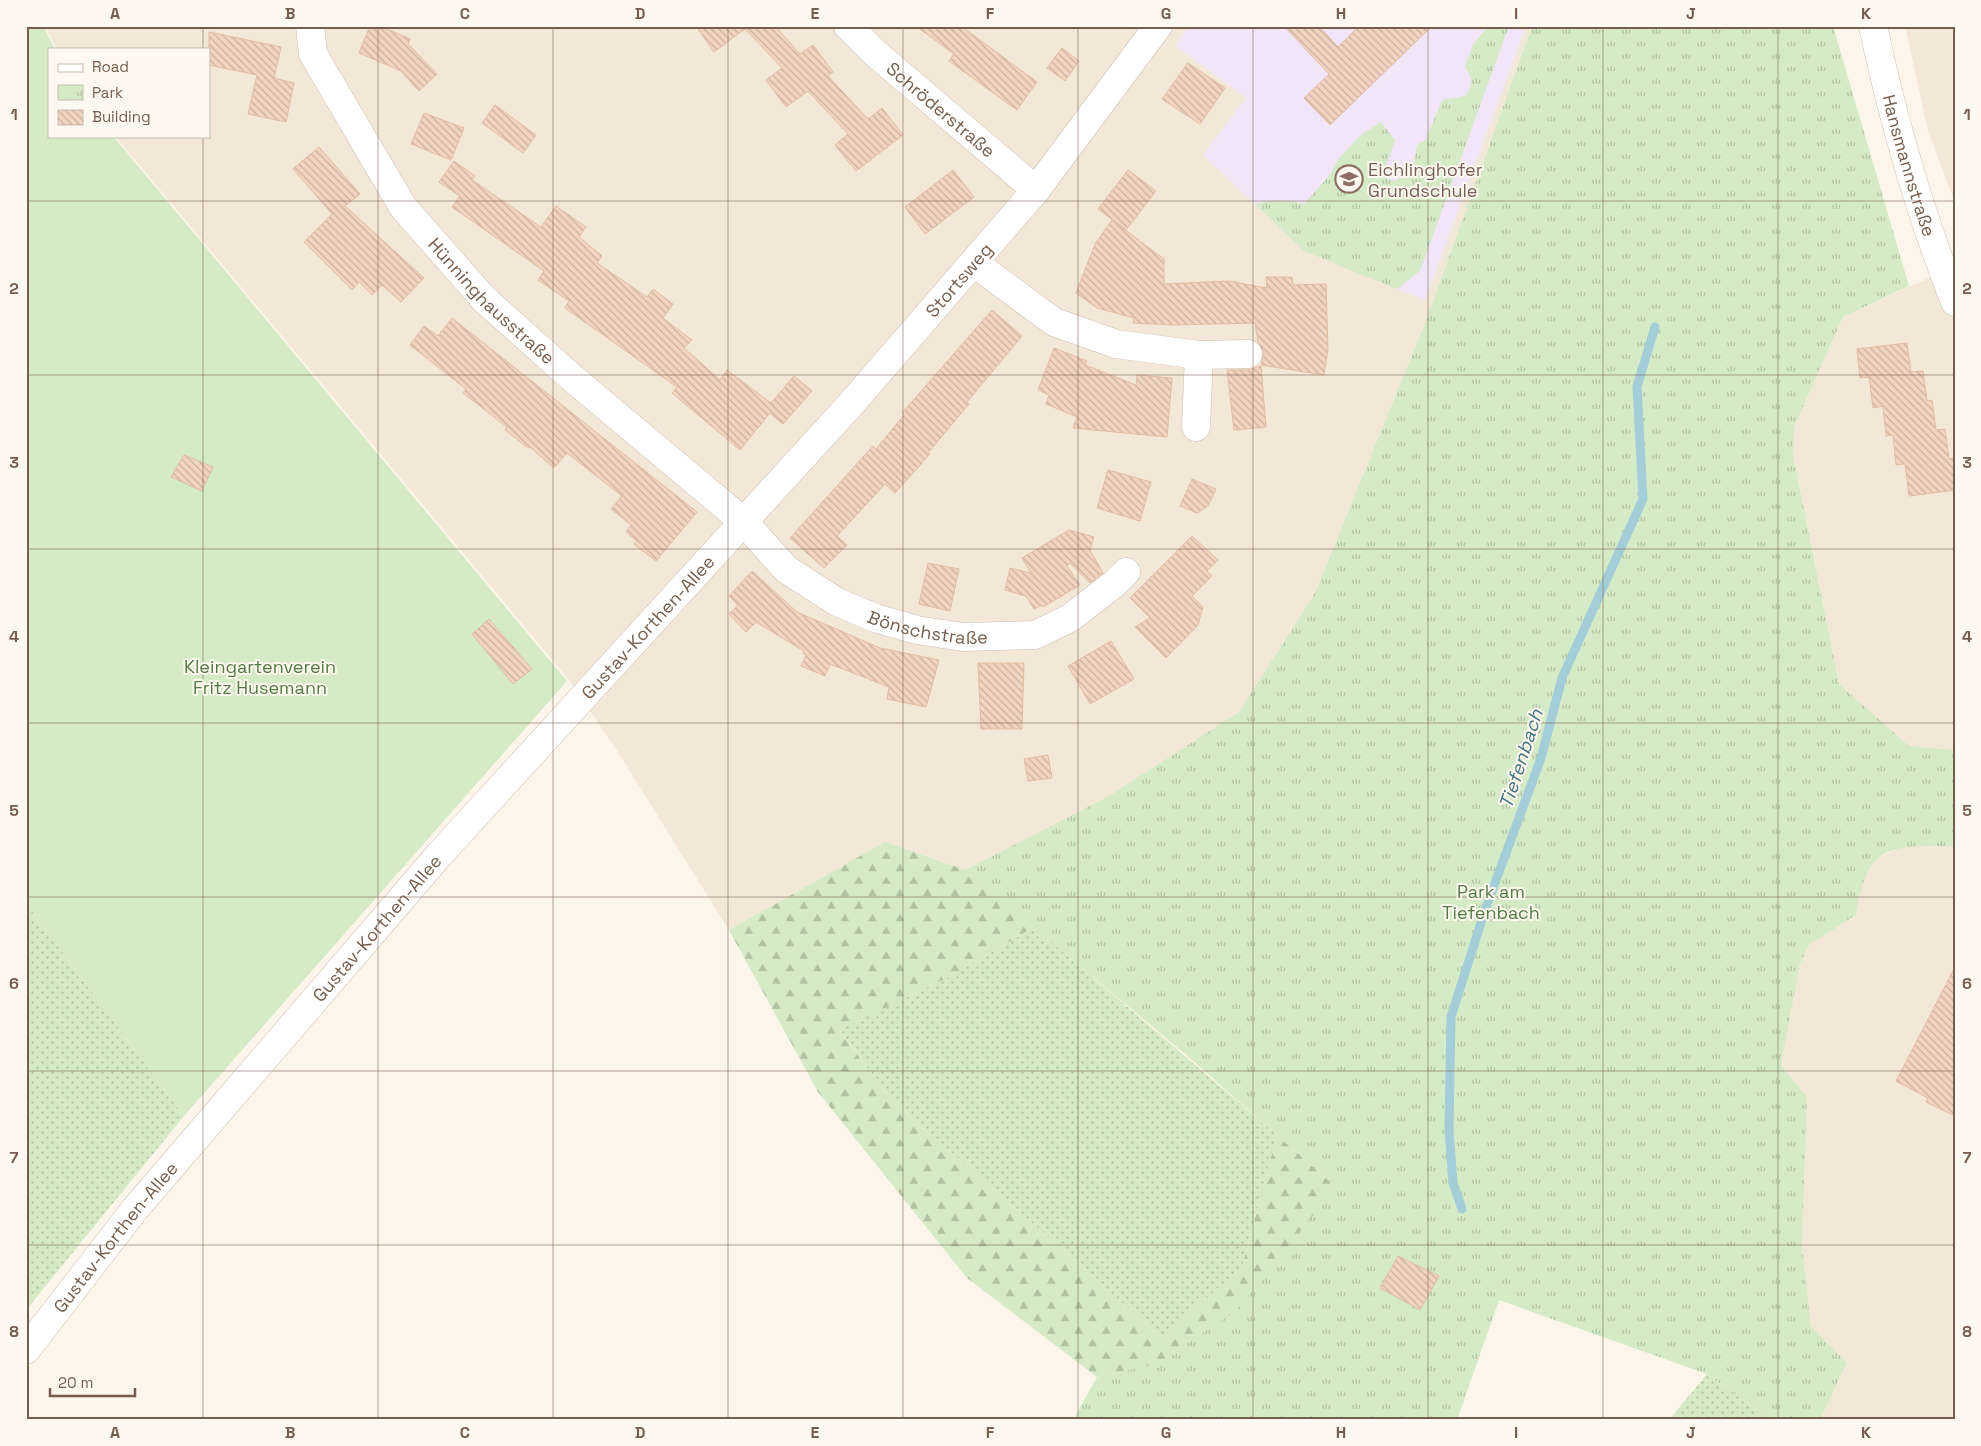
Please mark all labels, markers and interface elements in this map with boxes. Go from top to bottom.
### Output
text: A [110,3,120,24]
text: B [285,3,295,24]
text: C [460,3,470,24]
text: D [635,3,645,24]
text: E [811,3,820,24]
text: F [986,3,995,24]
text: G [1161,3,1171,24]
text: H [1336,3,1346,24]
text: I [1514,3,1518,24]
text: J [1686,3,1696,24]
text: K [1861,3,1871,24]
legend [48,48,210,138]
text: Road [92,57,129,76]
street label: Schröderstraße [882,57,1000,162]
text: Park [92,83,123,102]
street label: Hansmannstraße [1878,92,1941,239]
text: 1 [10,104,18,125]
text: 1 [1963,104,1971,125]
text: Building [92,107,151,126]
place label: Eichlinghofer Grundschule [1368,158,1483,202]
school or university icon: Eichlinghofer Grundschule [1334,164,1364,194]
street label: Hünninghausstraße [424,233,560,369]
street label: Stortsweg [920,238,997,322]
text: 2 [9,278,19,299]
text: 2 [1962,278,1972,299]
text: 3 [9,452,19,473]
text: 3 [1962,452,1972,473]
street label: Gustav-Korthen-Allee [576,550,719,704]
street label: Bönschstraße [864,605,988,649]
text: 4 [9,626,19,647]
text: 4 [1962,626,1972,647]
park label: Kleingartenverein Fritz Husemann [184,655,336,699]
water label: Tiefenbach [1493,706,1549,812]
text: 5 [9,800,19,821]
text: 5 [1962,800,1972,821]
street label: Gustav-Korthen-Allee [307,849,446,1006]
park label: Park am Tiefenbach [1442,880,1540,924]
text: 6 [9,973,19,994]
text: 6 [1962,973,1972,994]
text: 7 [10,1147,19,1168]
text: 7 [1963,1147,1972,1168]
street label: Gustav-Korthen-Allee [48,1157,182,1317]
text: 8 [9,1321,19,1342]
text: 8 [1962,1321,1972,1342]
scale bar [50,1366,135,1398]
text: 20 m [58,1373,93,1392]
text: A [110,1422,120,1443]
text: B [285,1422,295,1443]
text: C [460,1422,470,1443]
text: D [635,1422,645,1443]
text: E [811,1422,820,1443]
text: F [986,1422,995,1443]
text: G [1161,1422,1171,1443]
text: H [1336,1422,1346,1443]
text: I [1514,1422,1518,1443]
text: J [1686,1422,1696,1443]
text: K [1861,1422,1871,1443]

